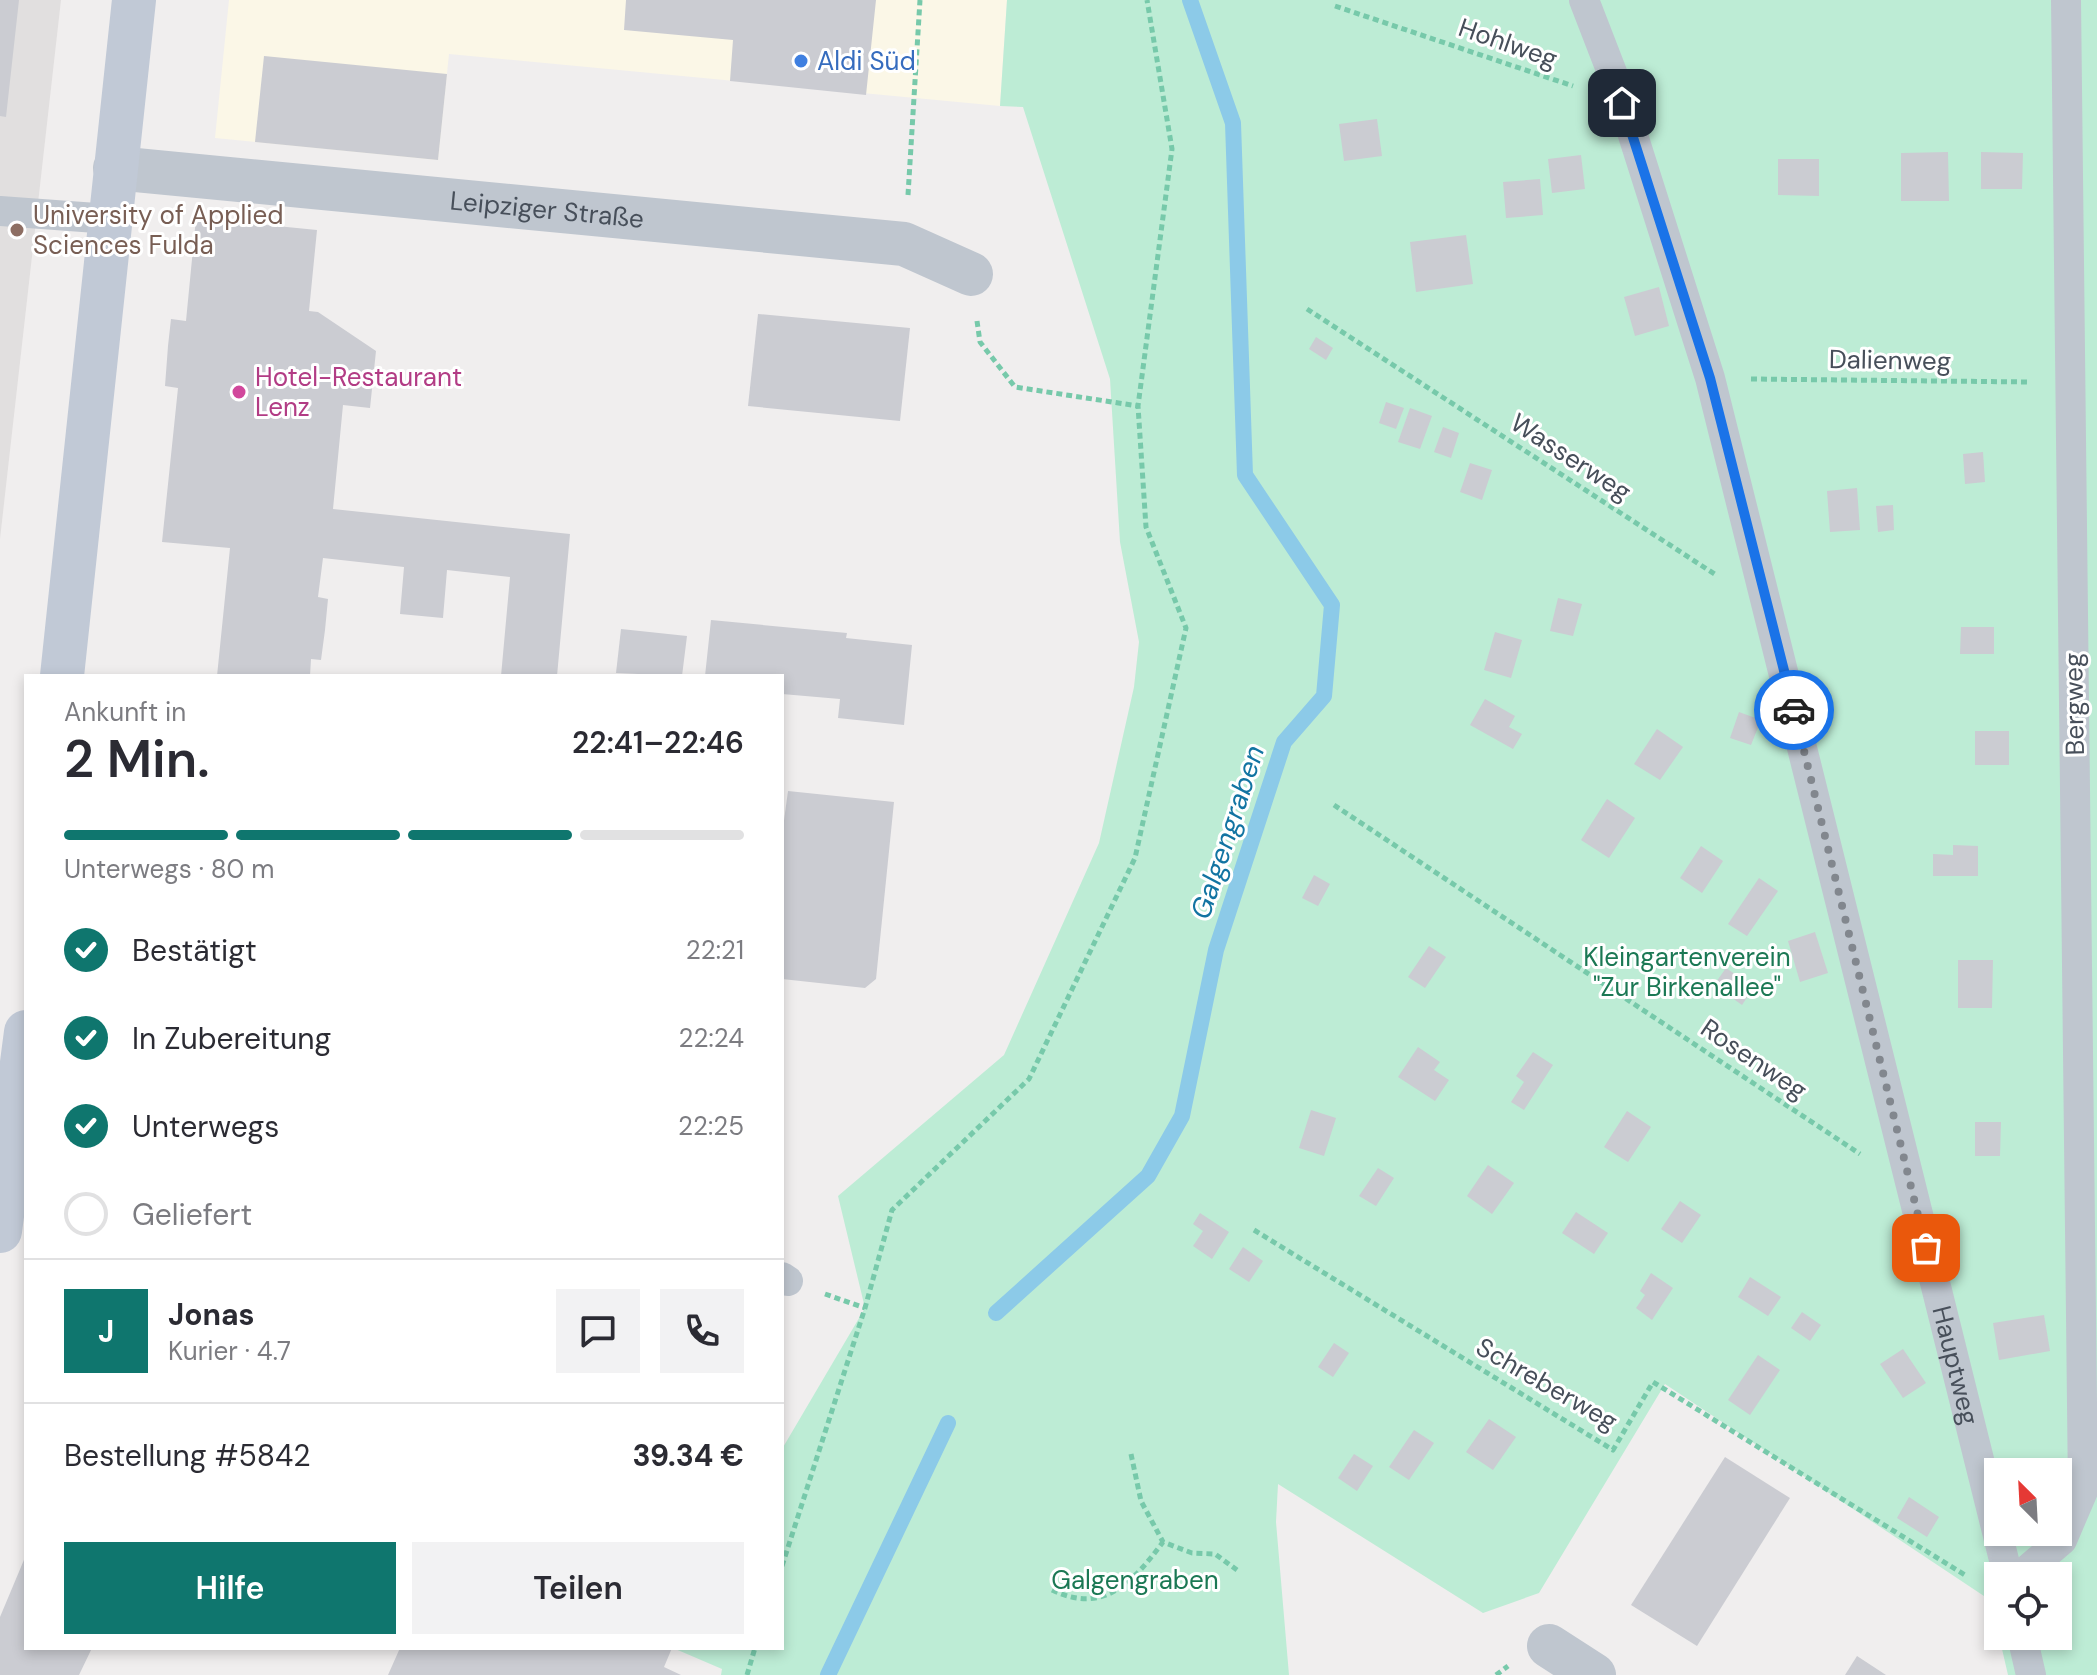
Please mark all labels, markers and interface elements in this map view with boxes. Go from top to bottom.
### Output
street label: Hohlweg [1454,10,1562,76]
place label: Aldi Süd [817,44,916,78]
marker: Aldi Süd [792,52,810,70]
pin [1588,69,1656,137]
icon: home [1600,81,1644,125]
street label: Leipziger Straße [448,183,646,236]
place label: University of Applied Sciences Fulda [33,198,284,262]
marker: University of Applied Sciences Fulda [8,221,26,239]
street label: Dalienweg [1829,342,1951,378]
place label: Hotel-Restaurant Lenz [255,360,462,424]
marker: Hotel-Restaurant Lenz [230,383,248,401]
street label: Wasserweg [1504,405,1638,509]
street label: Bergweg [2056,652,2092,756]
courier [1754,670,1834,750]
icon: car [1772,688,1816,732]
text: Ankunft in [64,695,186,729]
text: 22:41–22:46 [572,723,744,762]
text: 2 Min. [64,725,210,793]
water label: Galgengraben [1182,740,1273,924]
text: Unterwegs · 80 m [64,852,274,886]
icon: check [64,928,108,972]
text: Bestätigt [132,931,257,970]
text: 22:21 [686,933,744,967]
park label: Kleingartenverein "Zur Birkenallee" [1583,940,1791,1004]
street label: Rosenweg [1694,1011,1814,1107]
icon: check [64,1016,108,1060]
text: In Zubereitung [132,1019,331,1058]
text: 22:24 [678,1021,744,1055]
icon: check [64,1104,108,1148]
text: Unterwegs [132,1107,279,1146]
text: 22:25 [678,1109,744,1143]
text: Geliefert [132,1195,252,1234]
pin [1892,1214,1960,1282]
icon: bag [1904,1226,1948,1270]
button: chat [556,1289,640,1373]
button: phone [660,1289,744,1373]
text: Jonas [168,1295,255,1334]
street label: Hauptweg [1924,1302,1987,1428]
text: J [98,1312,114,1351]
street label: Schreberweg [1470,1330,1624,1438]
text: Kurier · 4.7 [168,1334,291,1368]
text: Bestellung #5842 [64,1436,311,1475]
text: 39.34 € [633,1436,744,1475]
north arrow [1984,1458,2072,1546]
map controls [1984,1458,2072,1650]
button: Hilfe [64,1542,396,1634]
button: Teilen [412,1542,744,1634]
button: locate [1984,1562,2072,1650]
park label: Galgengraben [1051,1563,1219,1597]

